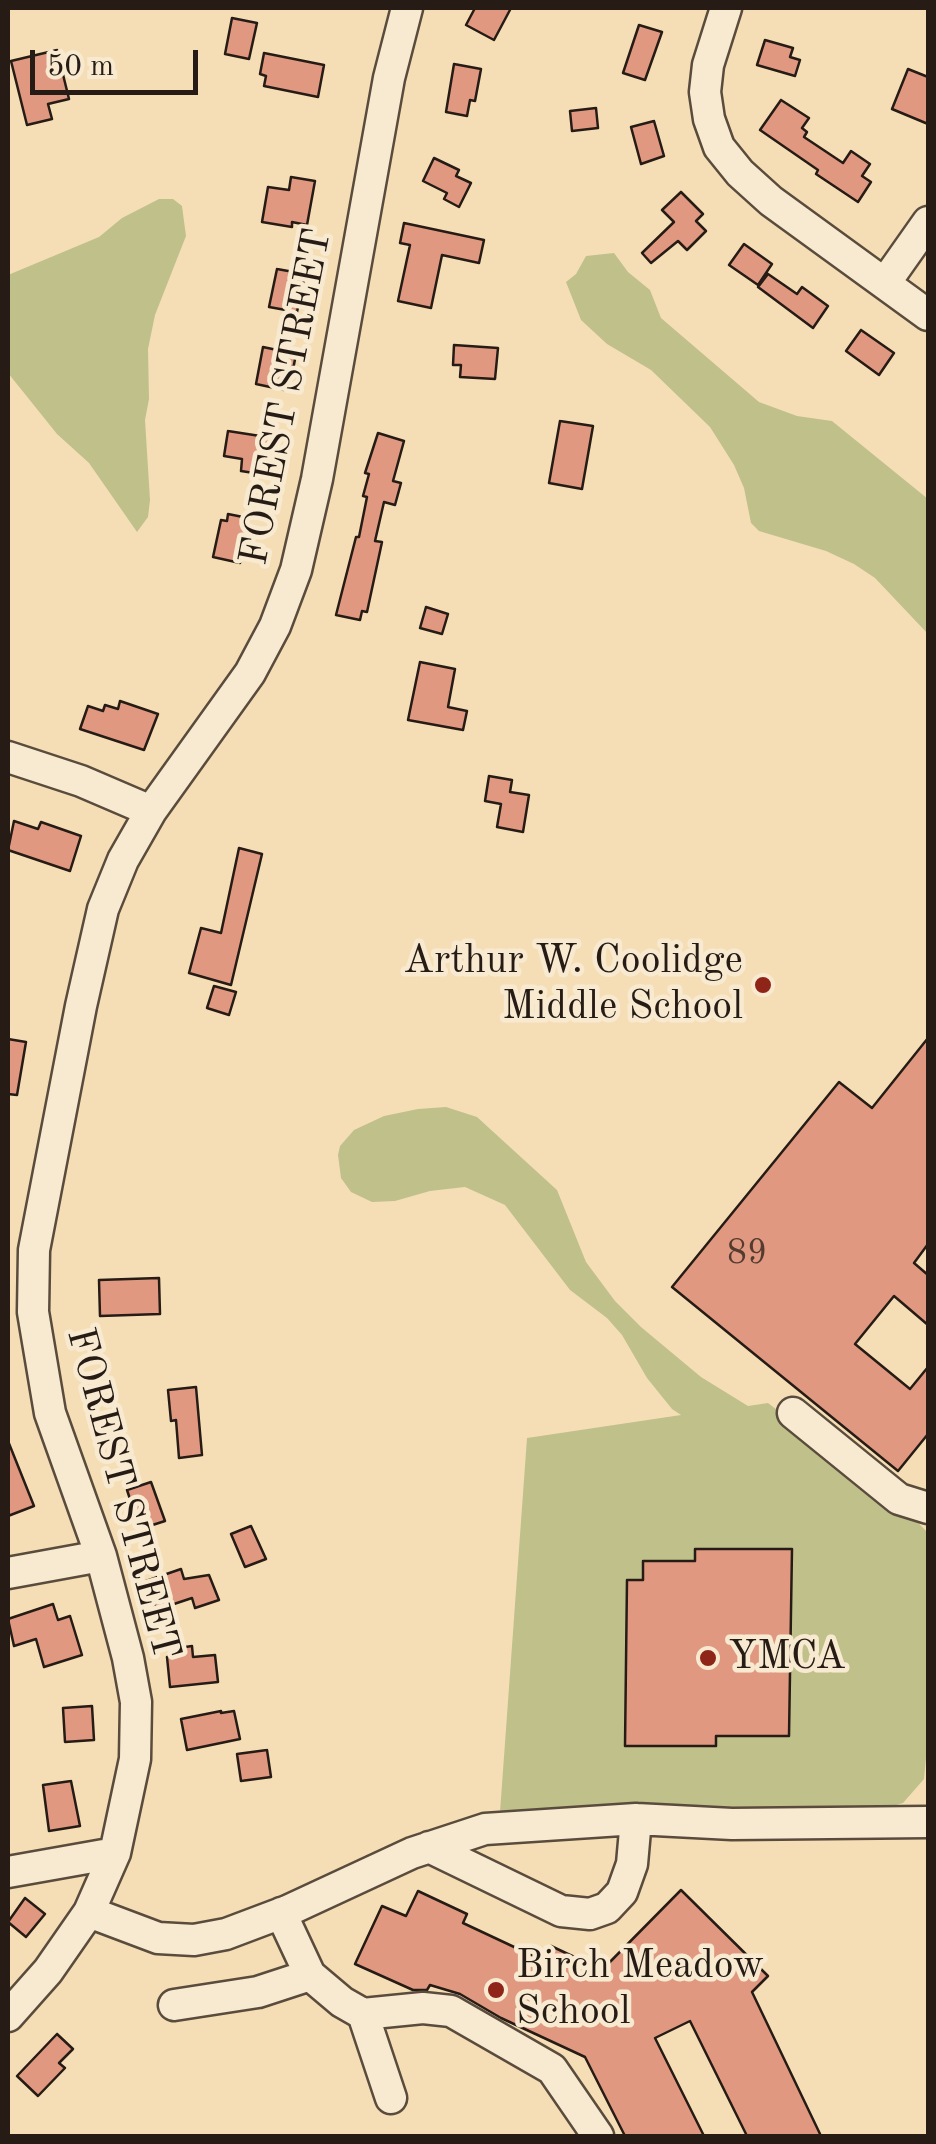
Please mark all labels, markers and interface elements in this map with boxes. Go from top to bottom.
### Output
scale bar [35,30,202,92]
text: 50 m [47,52,114,82]
street label: FOREST STREET [231,225,343,569]
place label: Arthur W. Coolidge Middle School [403,938,743,1032]
marker: Arthur W. Coolidge Middle School [752,974,774,996]
house number: 89 [727,1233,767,1275]
street label: FOREST STREET [55,1323,189,1665]
place label: YMCA [728,1634,846,1682]
marker: YMCA [697,1647,719,1669]
place label: Birch Meadow School [516,1943,764,2037]
marker: Birch Meadow School [485,1979,507,2001]

